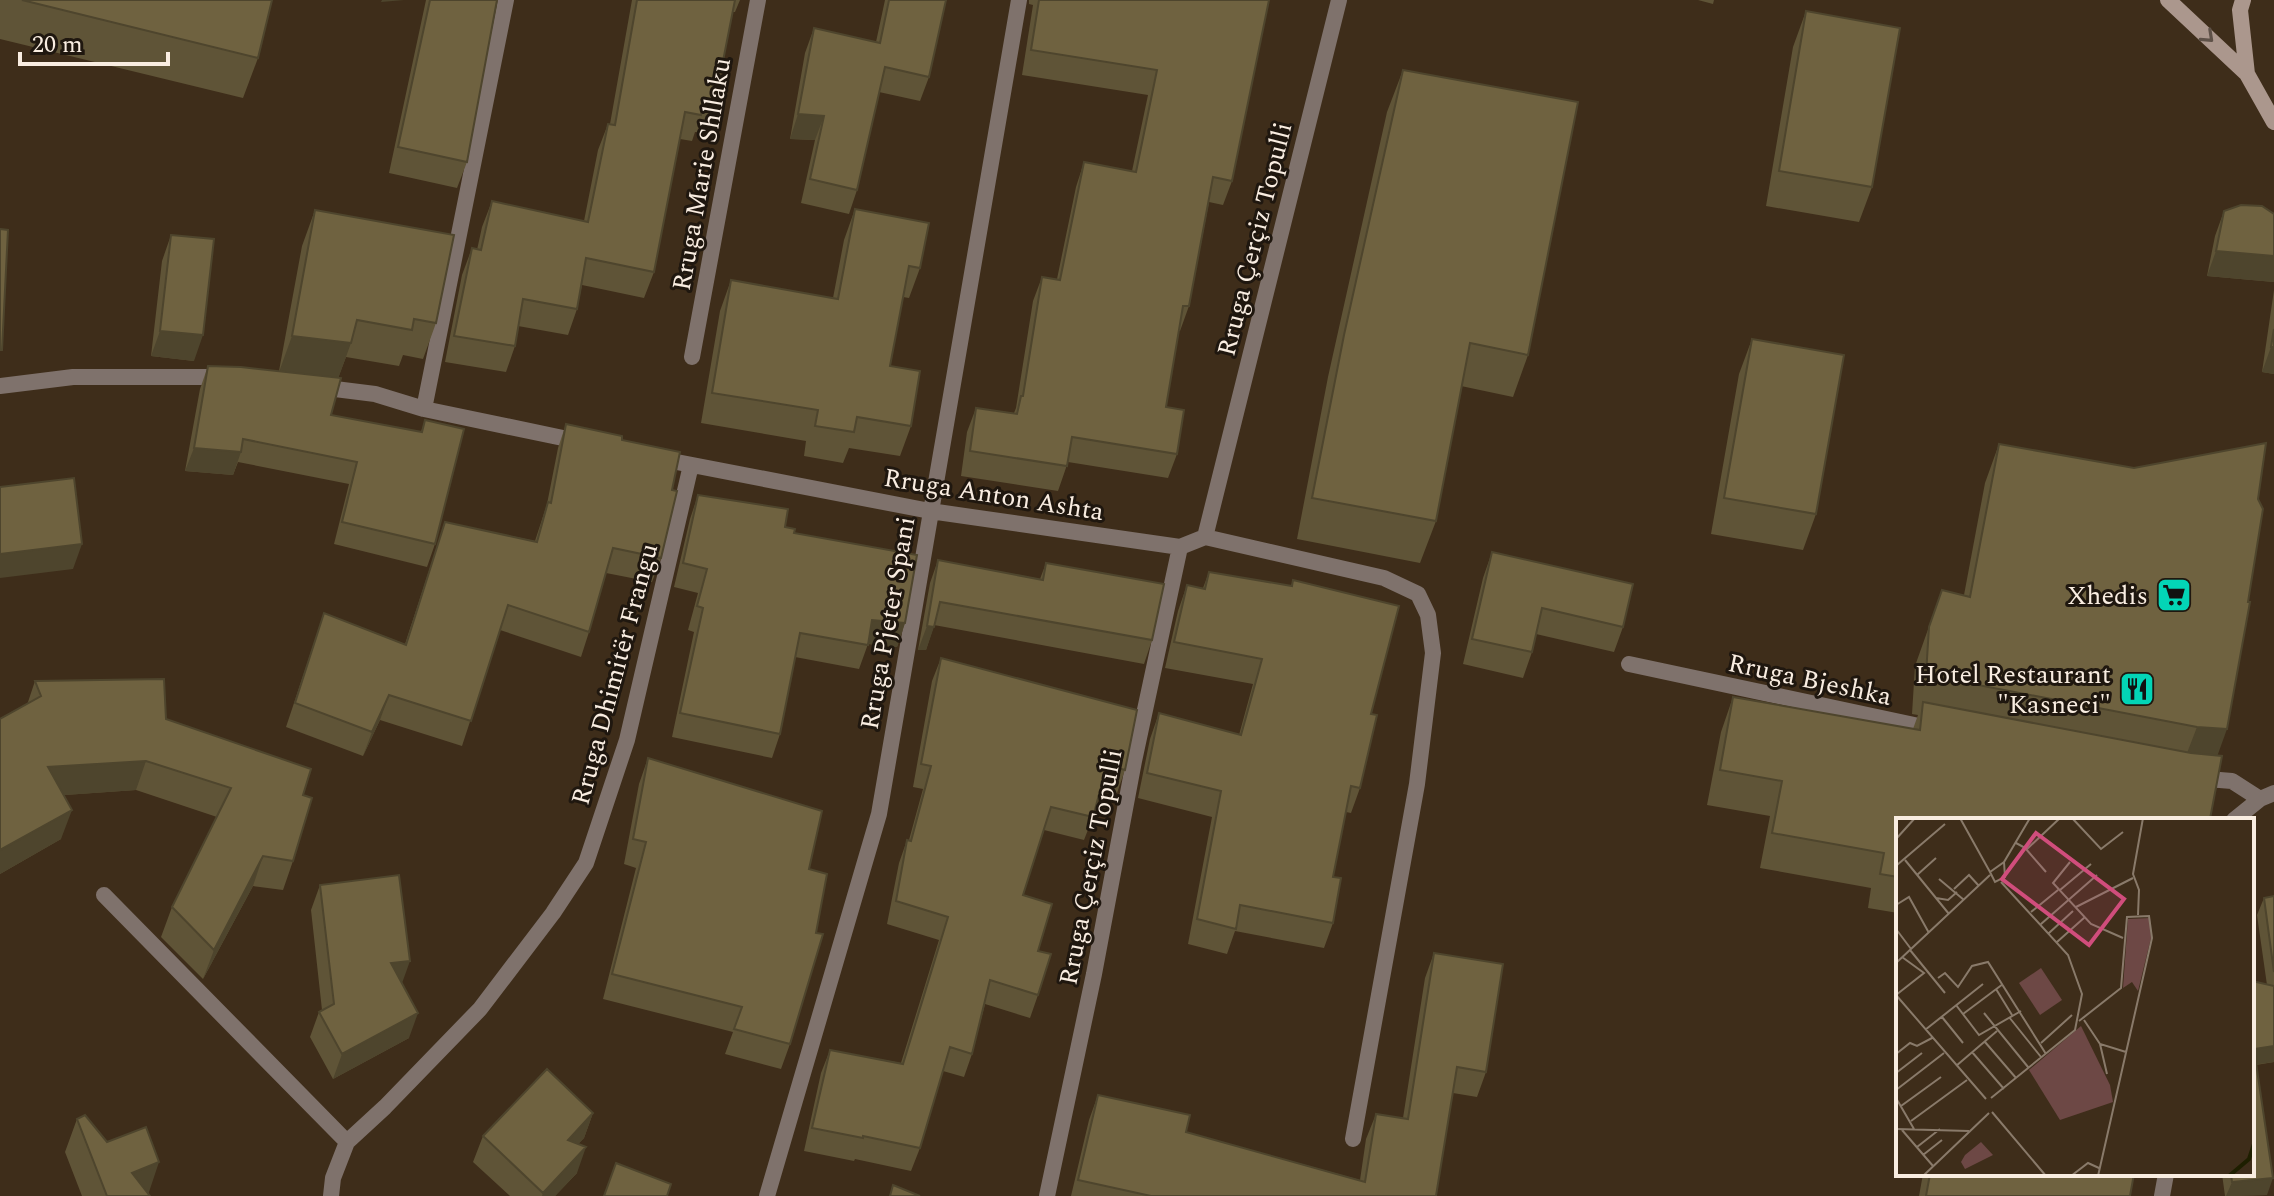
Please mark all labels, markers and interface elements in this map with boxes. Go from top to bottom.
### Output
scale bar [20,16,168,66]
text: 20 m [32,27,83,63]
one-way arrow [2198,28,2213,42]
street label: Rruga Marie Shllaku [662,54,742,294]
street label: Rruga Çerçiz Topulli [1207,118,1303,360]
street label: Rruga Anton Ashta [881,458,1107,532]
street label: Rruga Pjeter Spani [850,513,926,733]
street label: Rruga Dhimitër Frangu [561,539,669,810]
place label: Xhedis [2067,576,2148,616]
supermarket icon: Xhedis [2155,576,2193,614]
street label: Rruga Bjeshka [1724,643,1896,717]
place label: Hotel Restaurant "Kasneci" [1915,655,2111,725]
restaurant icon: Hotel Restaurant "Kasneci" [2118,670,2156,708]
street label: Rruga Çerçiz Topulli [1048,746,1133,989]
inset map [1896,818,2254,1176]

